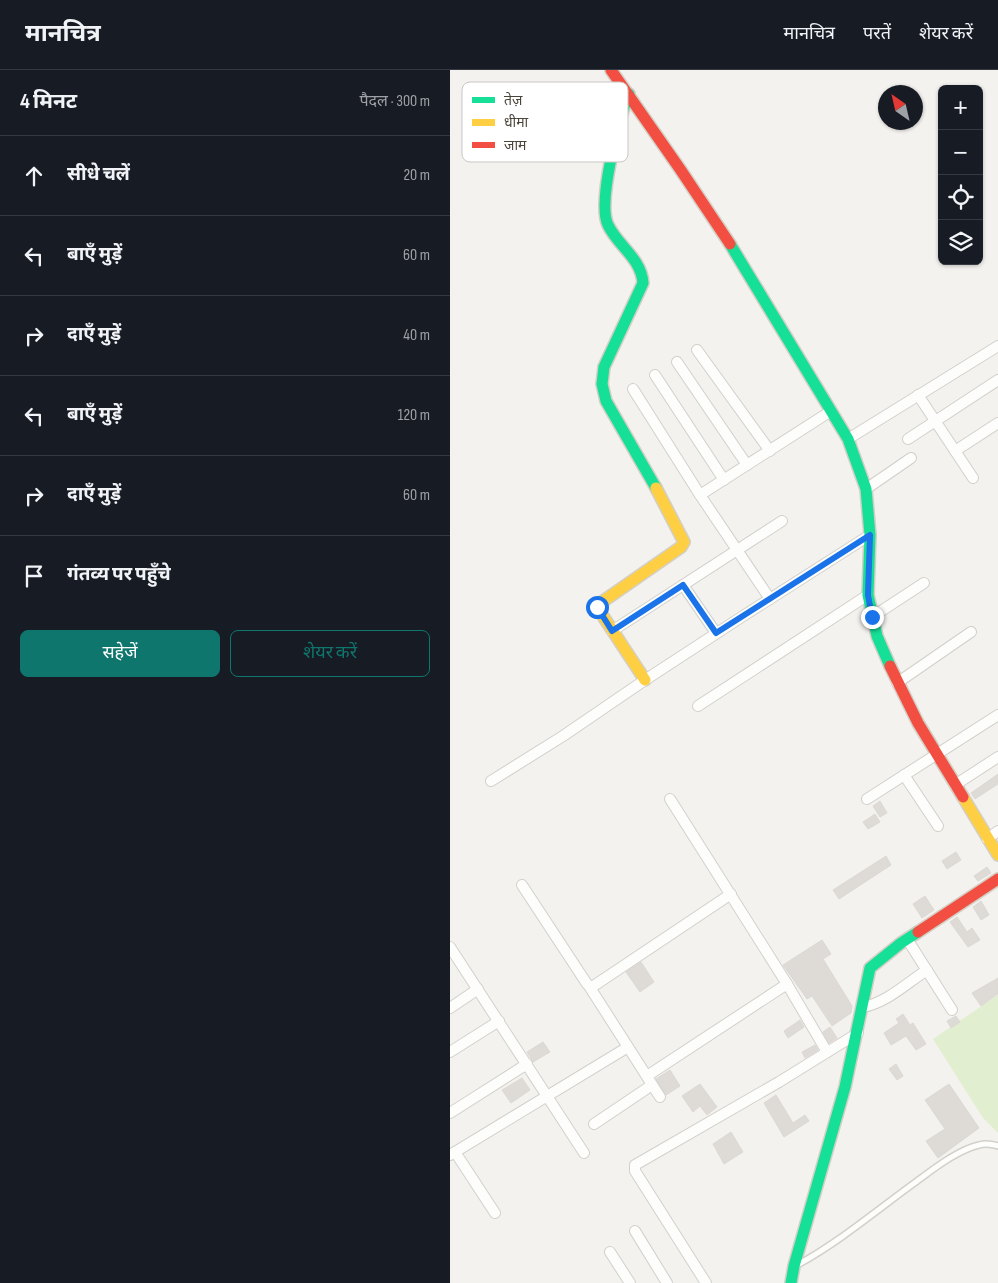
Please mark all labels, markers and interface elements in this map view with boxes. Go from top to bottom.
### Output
text: मानचित्र [25,19,101,48]
text: मानचित्र [784,23,835,44]
text: परतें [863,23,891,44]
text: शेयर करें [919,23,973,44]
legend [462,82,628,162]
north arrow [878,85,923,130]
map controls [938,85,983,265]
button: + [938,85,983,130]
text: 4 मिनट [20,89,77,114]
text: तेज़ [504,91,523,109]
text: पैदल · 300 m [360,92,430,111]
text: धीमा [504,114,529,131]
button: − [938,130,983,175]
text: जाम [504,137,527,154]
icon: ahead [20,162,48,190]
text: सीधे चलें [67,163,130,186]
text: 20 m [403,166,430,185]
button: locate [938,175,983,220]
button: layers [938,220,983,265]
icon: left [20,242,48,270]
text: बाएँ मुड़ें [67,243,122,266]
text: 60 m [403,246,430,265]
icon: right [20,322,48,350]
text: दाएँ मुड़ें [67,323,121,346]
text: 40 m [403,326,430,345]
icon: left [20,402,48,430]
text: बाएँ मुड़ें [67,403,122,426]
text: 120 m [398,406,430,425]
icon: right [20,482,48,510]
text: दाएँ मुड़ें [67,483,121,506]
text: 60 m [403,486,430,505]
icon: arrive [20,562,48,590]
text: गंतव्य पर पहुँचे [67,563,171,586]
route start [586,596,609,619]
route end [861,606,884,629]
button: सहेजें [20,630,220,677]
button: शेयर करें [230,630,430,677]

